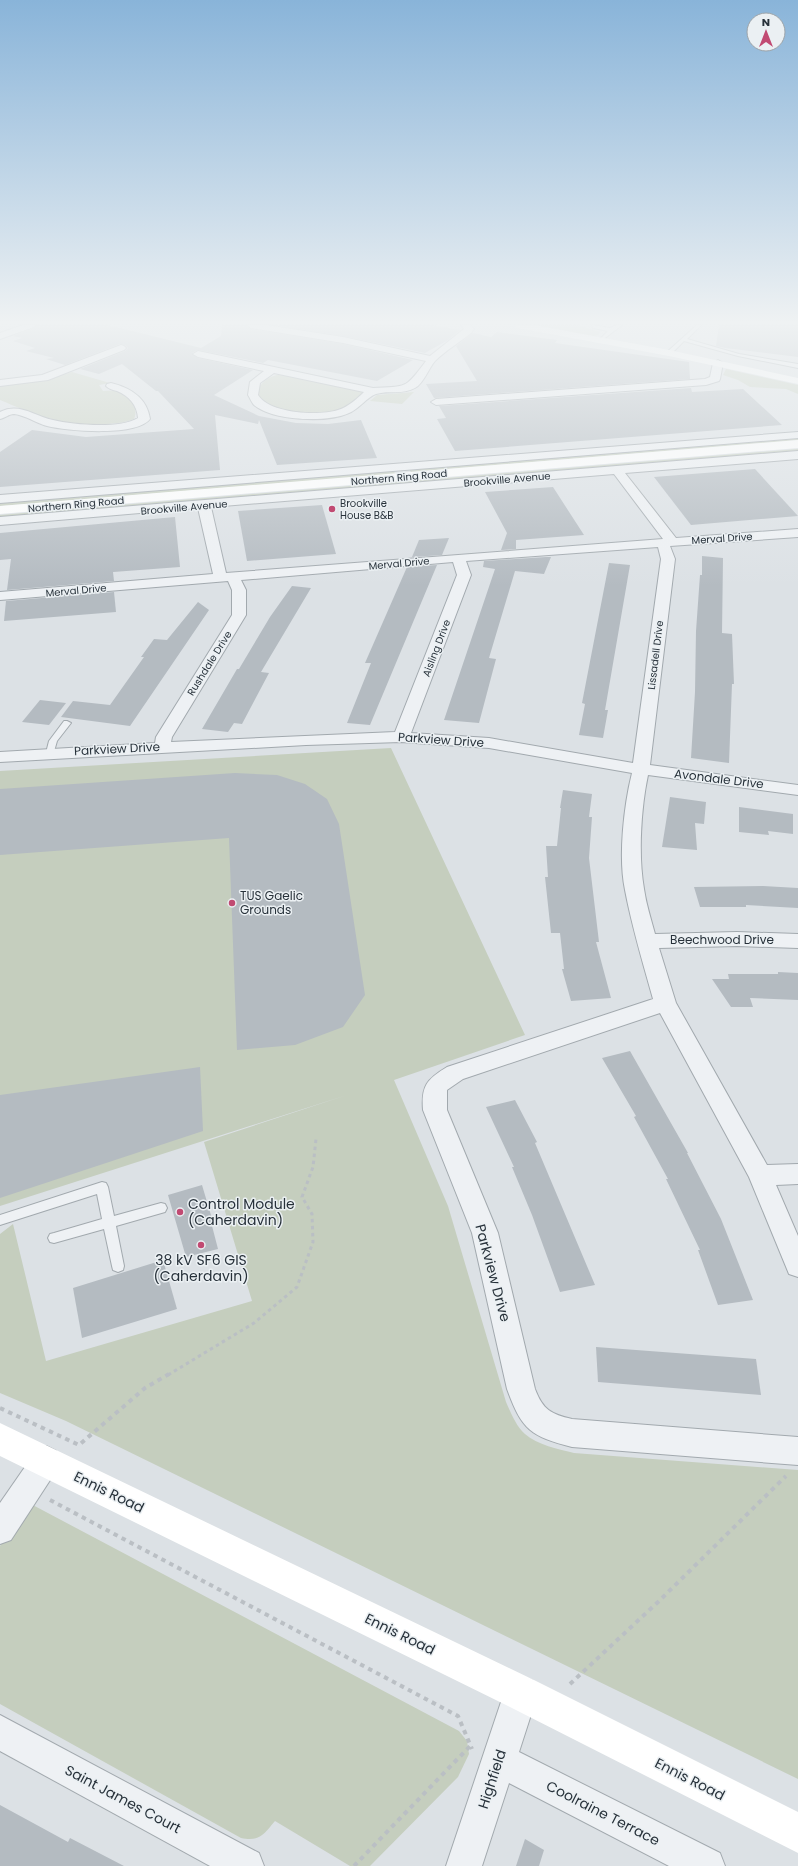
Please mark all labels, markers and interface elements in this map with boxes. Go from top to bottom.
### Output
north arrow [746,12,786,52]
text: N [762,14,770,30]
street label: Northern Ring Road [350,466,448,489]
street label: Brookville Avenue [463,468,551,491]
street label: Northern Ring Road [27,493,125,516]
street label: Brookville Avenue [140,496,228,519]
place label: Brookville House B&B [340,496,393,523]
marker: Brookville House B&B [327,504,337,514]
street label: Merval Drive [691,529,753,548]
street label: Merval Drive [368,553,430,574]
street label: Merval Drive [45,580,107,601]
street label: Aisling Drive [419,617,454,679]
street label: Lissadell Drive [644,620,667,691]
street label: Rushdale Drive [183,628,235,699]
street label: Parkview Drive [398,728,485,751]
street label: Parkview Drive [74,738,160,759]
street label: Avondale Drive [673,765,765,792]
place label: TUS Gaelic Grounds [240,887,303,918]
marker: TUS Gaelic Grounds [227,898,237,908]
street label: Beechwood Drive [670,931,774,948]
place label: Control Module (Caherdavin) [188,1194,295,1230]
marker: Control Module (Caherdavin) [175,1207,185,1217]
street label: Parkview Drive [470,1222,516,1324]
marker: 38 kV SF6 GIS (Caherdavin) [196,1240,206,1250]
place label: 38 kV SF6 GIS (Caherdavin) [153,1250,249,1286]
street label: Ennis Road [70,1466,148,1518]
street label: Ennis Road [361,1608,439,1660]
street label: Highfield [473,1747,511,1811]
street label: Ennis Road [652,1753,728,1805]
street label: Saint James Court [61,1760,185,1838]
street label: Coolraine Terrace [543,1776,664,1850]

